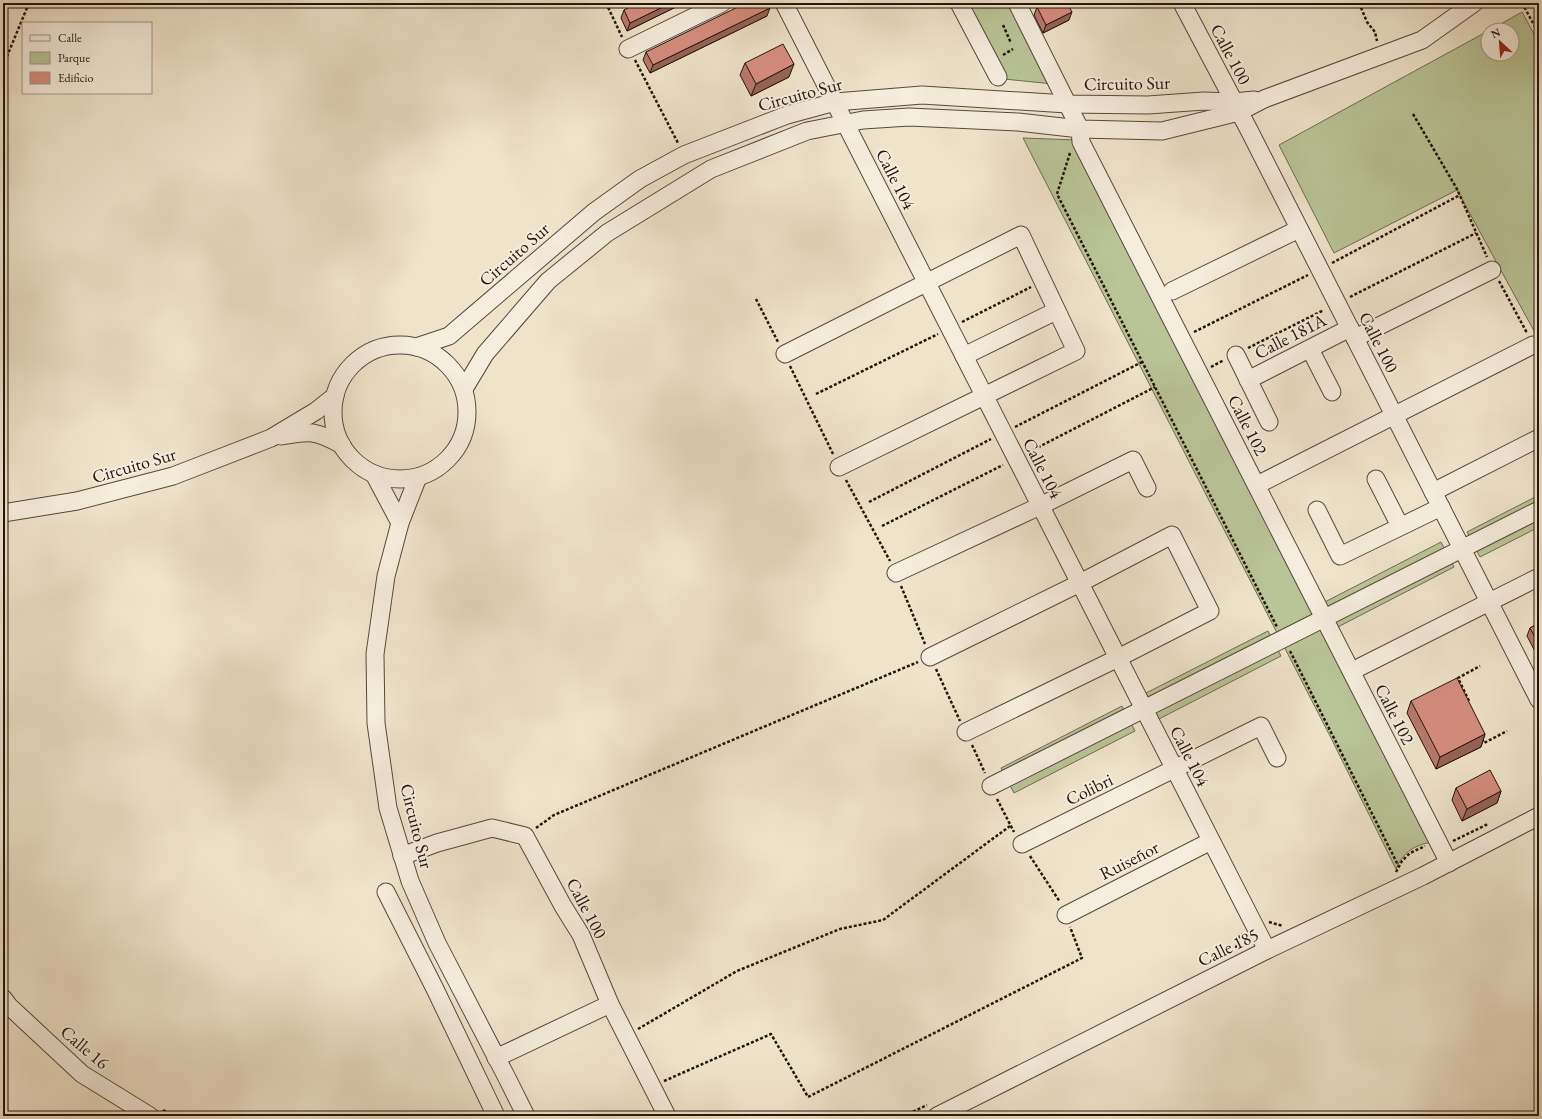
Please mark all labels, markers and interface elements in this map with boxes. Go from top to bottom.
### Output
street label: Calle 100 [1206,20,1257,88]
legend [22,22,152,94]
north arrow [1480,22,1520,62]
text: N [1489,25,1503,41]
text: Calle [58,30,82,46]
text: Parque [58,50,90,66]
text: Edificio [58,70,94,86]
street label: Circuito Sur [1084,71,1170,95]
street label: Circuito Sur [755,72,845,116]
street label: Calle 104 [871,145,921,214]
street label: Circuito Sur [474,217,554,291]
street label: Calle 181A [1250,308,1330,364]
street label: Calle 100 [1354,308,1404,377]
street label: Calle 102 [1223,391,1273,460]
street label: Calle 104 [1018,434,1068,503]
street label: Circuito Sur [89,442,179,488]
street label: Calle 102 [1370,680,1420,749]
street label: Calle 104 [1165,722,1215,791]
street label: Colibri [1062,767,1117,810]
street label: Circuito Sur [395,781,439,871]
street label: Ruiseñor [1095,835,1163,885]
street label: Calle 100 [562,874,613,942]
street label: Calle 185 [1194,922,1262,972]
street label: Calle 16 [56,1020,114,1074]

